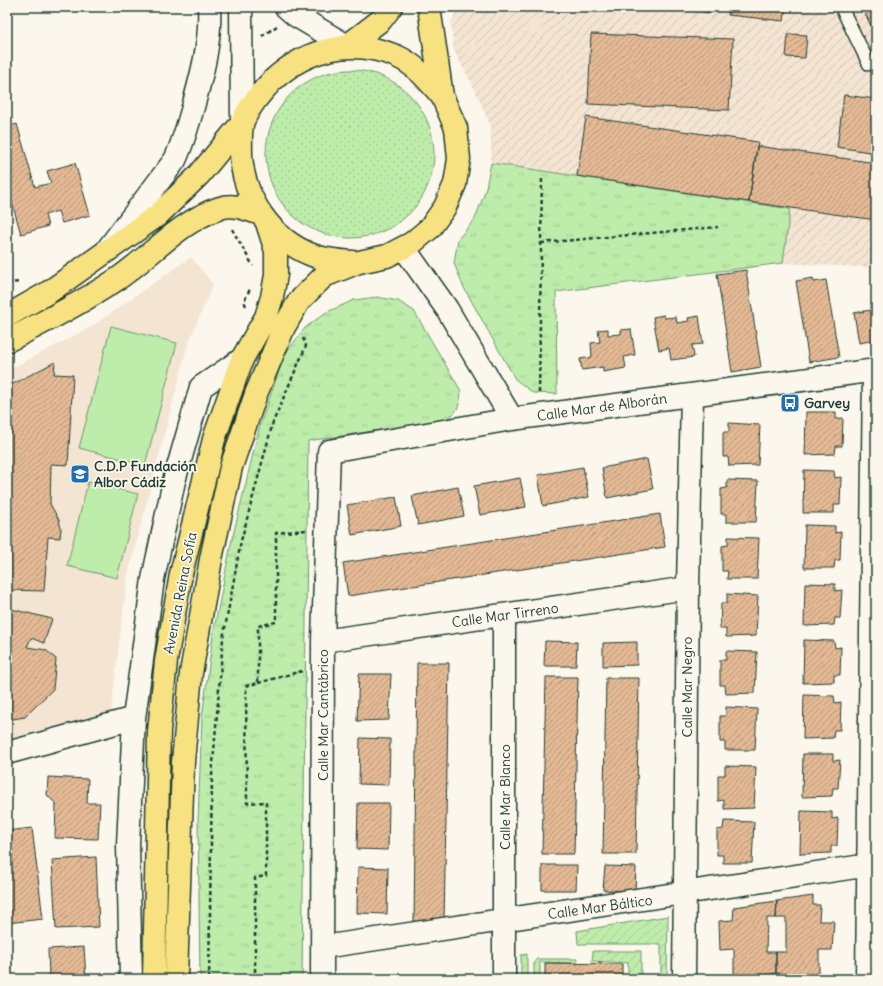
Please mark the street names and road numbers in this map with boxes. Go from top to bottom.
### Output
street label: Calle Mar de Alborán [536,389,668,425]
street label: Avenida Reina Sofía [159,530,201,656]
street label: Calle Mar Tirreno [451,599,560,631]
street label: Calle Mar Negro [678,636,696,737]
street label: Calle Mar Cantábrico [314,649,332,781]
street label: Calle Mar Blanco [496,744,514,850]
street label: Calle Mar Báltico [546,891,654,923]

